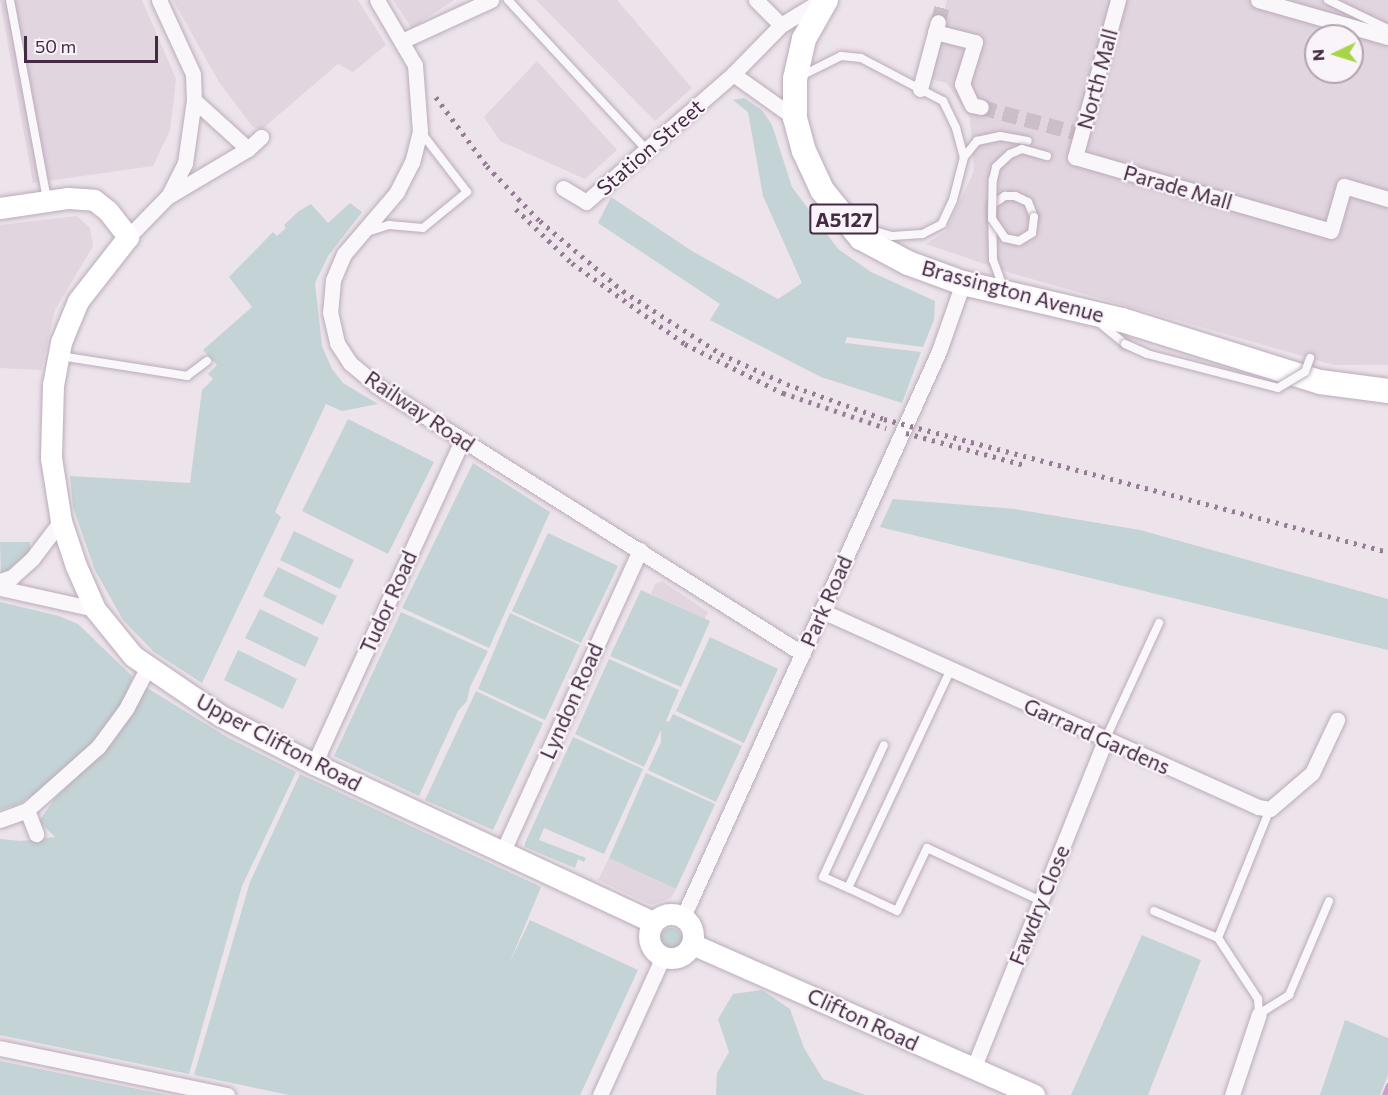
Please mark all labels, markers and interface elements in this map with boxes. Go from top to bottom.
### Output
scale bar [27,24,160,62]
north arrow [1304,24,1364,84]
street label: North Mall [1072,26,1122,132]
text: 50 m [35,35,76,57]
text: N [1308,49,1327,62]
street label: Station Street [591,94,709,200]
street label: Parade Mall [1121,159,1235,215]
road number: A5127 [808,202,880,236]
street label: Brassington Avenue [919,255,1107,327]
street label: Railway Road [360,365,480,457]
street label: Tudor Road [354,547,422,657]
street label: Park Road [795,552,857,650]
street label: Lyndon Road [534,639,608,763]
street label: Upper Clifton Road [192,688,366,796]
street label: Garrard Gardens [1020,692,1174,780]
street label: Fawdry Close [1004,841,1074,969]
street label: Clifton Road [804,982,922,1056]

